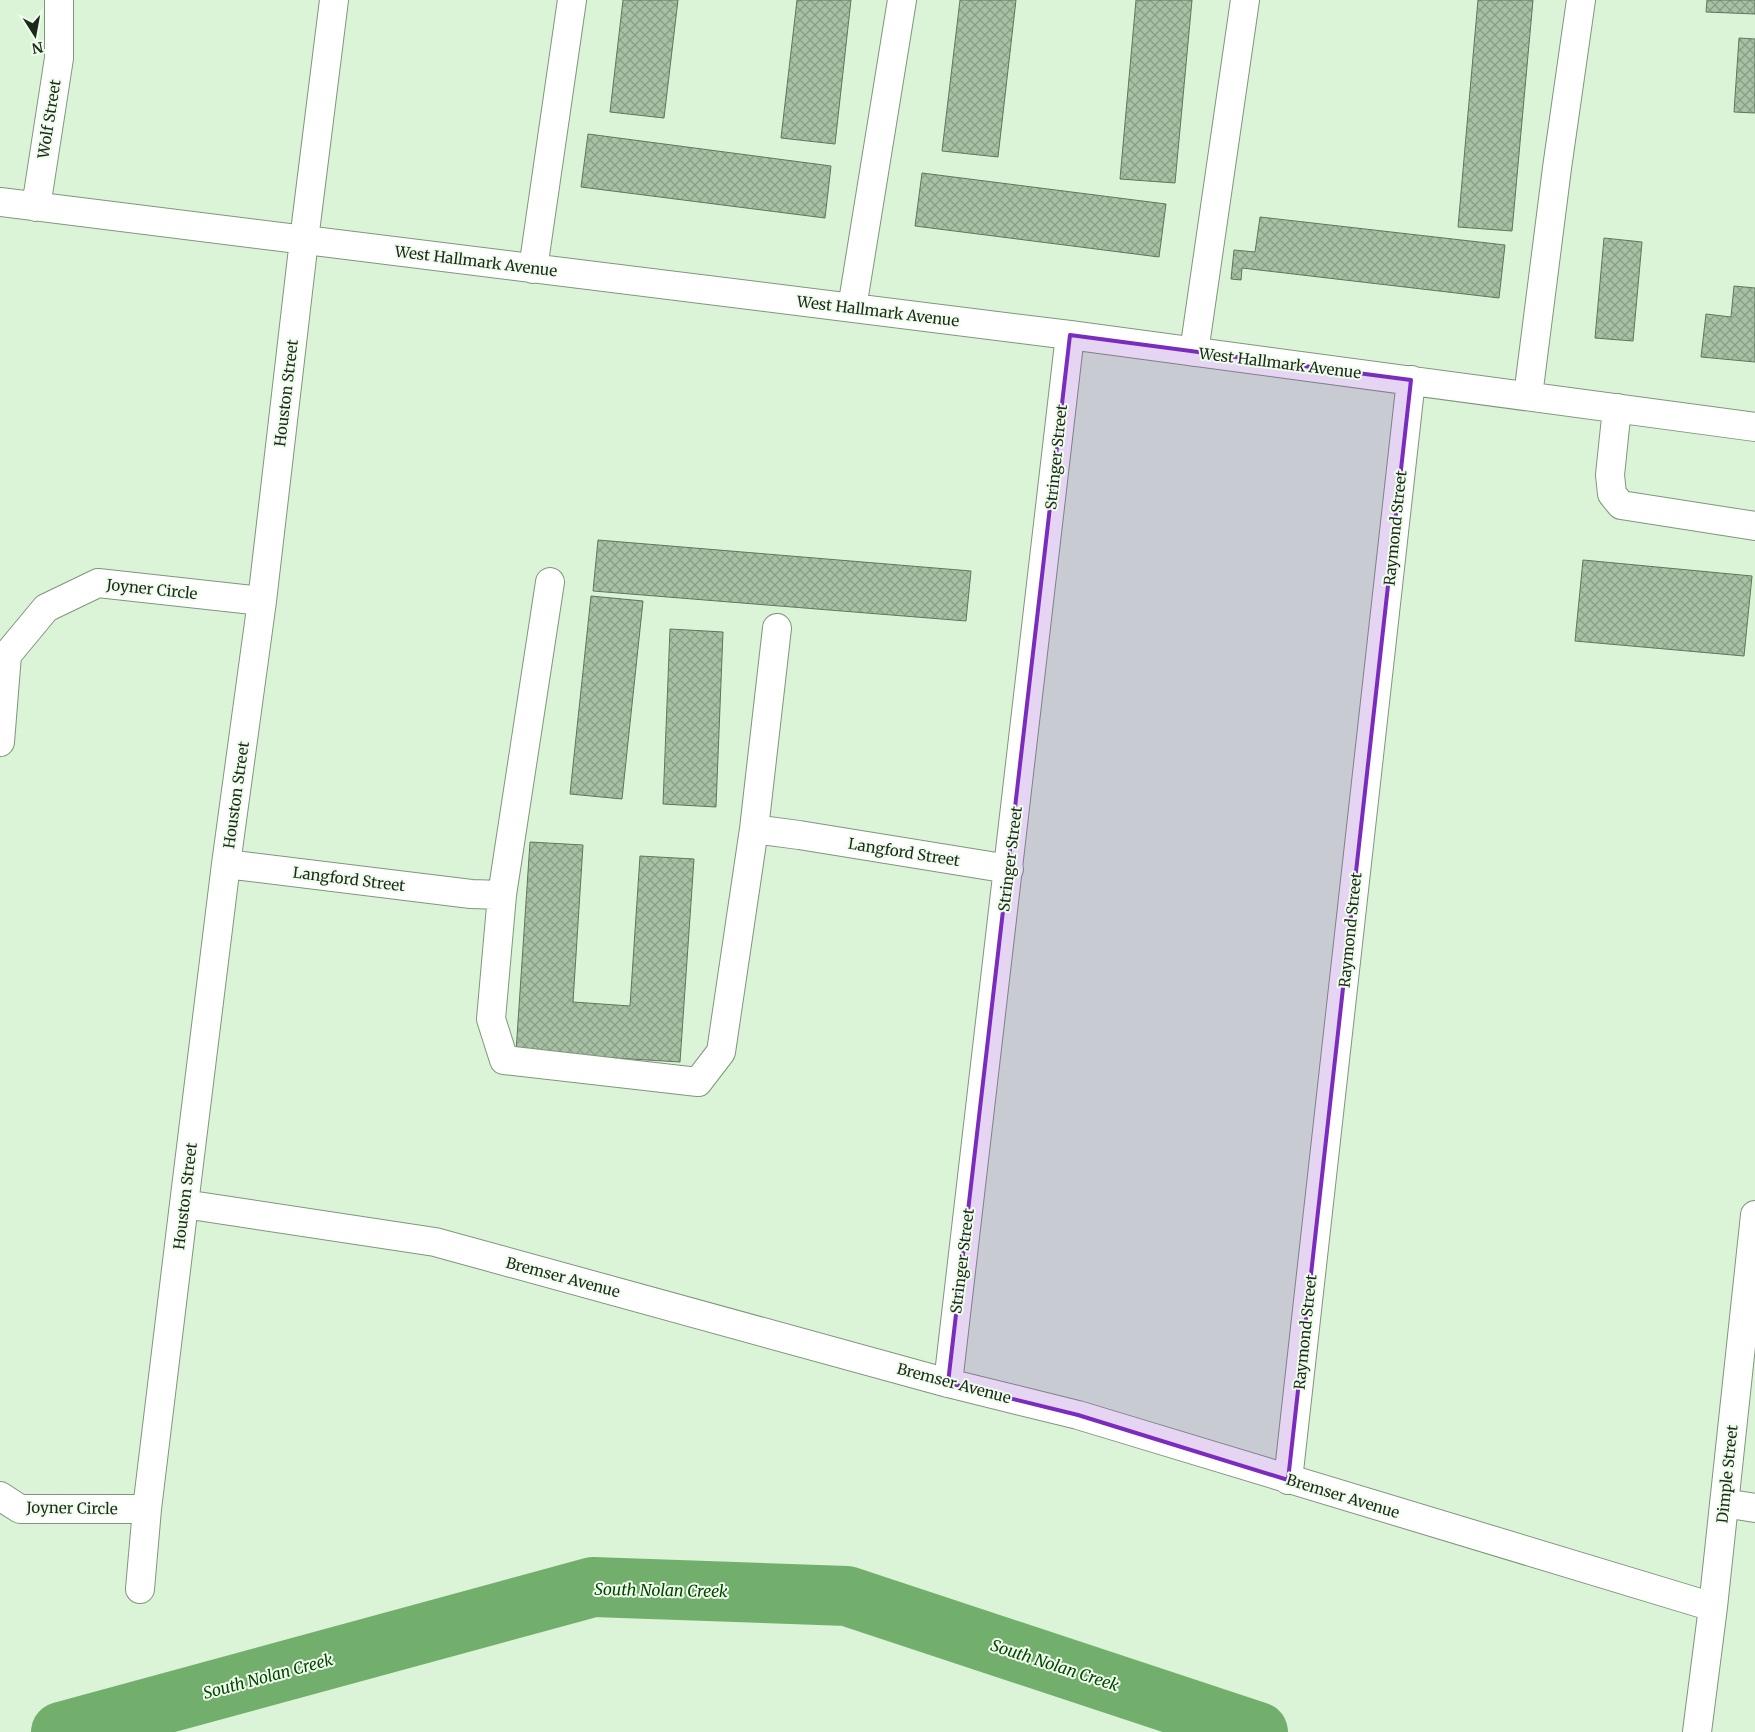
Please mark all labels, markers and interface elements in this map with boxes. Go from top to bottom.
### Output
north arrow [10,10,60,60]
text: N [30,38,45,58]
street label: Wolf Street [33,78,65,161]
street label: West Hallmark Avenue [393,241,558,280]
street label: West Hallmark Avenue [795,291,960,330]
street label: Houston Street [270,338,302,448]
street label: West Hallmark Avenue [1197,343,1362,382]
street label: Stringer Street [1041,403,1071,511]
street label: Raymond Street [1379,469,1411,587]
street label: Joyner Circle [105,575,199,603]
street label: Houston Street [219,740,253,850]
street label: Stringer Street [994,805,1026,913]
street label: Langford Street [847,834,961,870]
street label: Langford Street [292,863,406,895]
street label: Raymond Street [1334,871,1366,989]
street label: Houston Street [169,1141,201,1251]
street label: Stringer Street [946,1207,978,1315]
street label: Bremser Avenue [504,1253,622,1301]
street label: Raymond Street [1289,1273,1321,1391]
street label: Bremser Avenue [895,1359,1013,1407]
street label: Dimple Street [1712,1424,1742,1524]
street label: Bremser Avenue [1284,1470,1402,1522]
street label: Joyner Circle [25,1498,118,1518]
water label: South Nolan Creek [594,1579,728,1601]
water label: South Nolan Creek [988,1635,1122,1695]
water label: South Nolan Creek [201,1649,335,1703]

